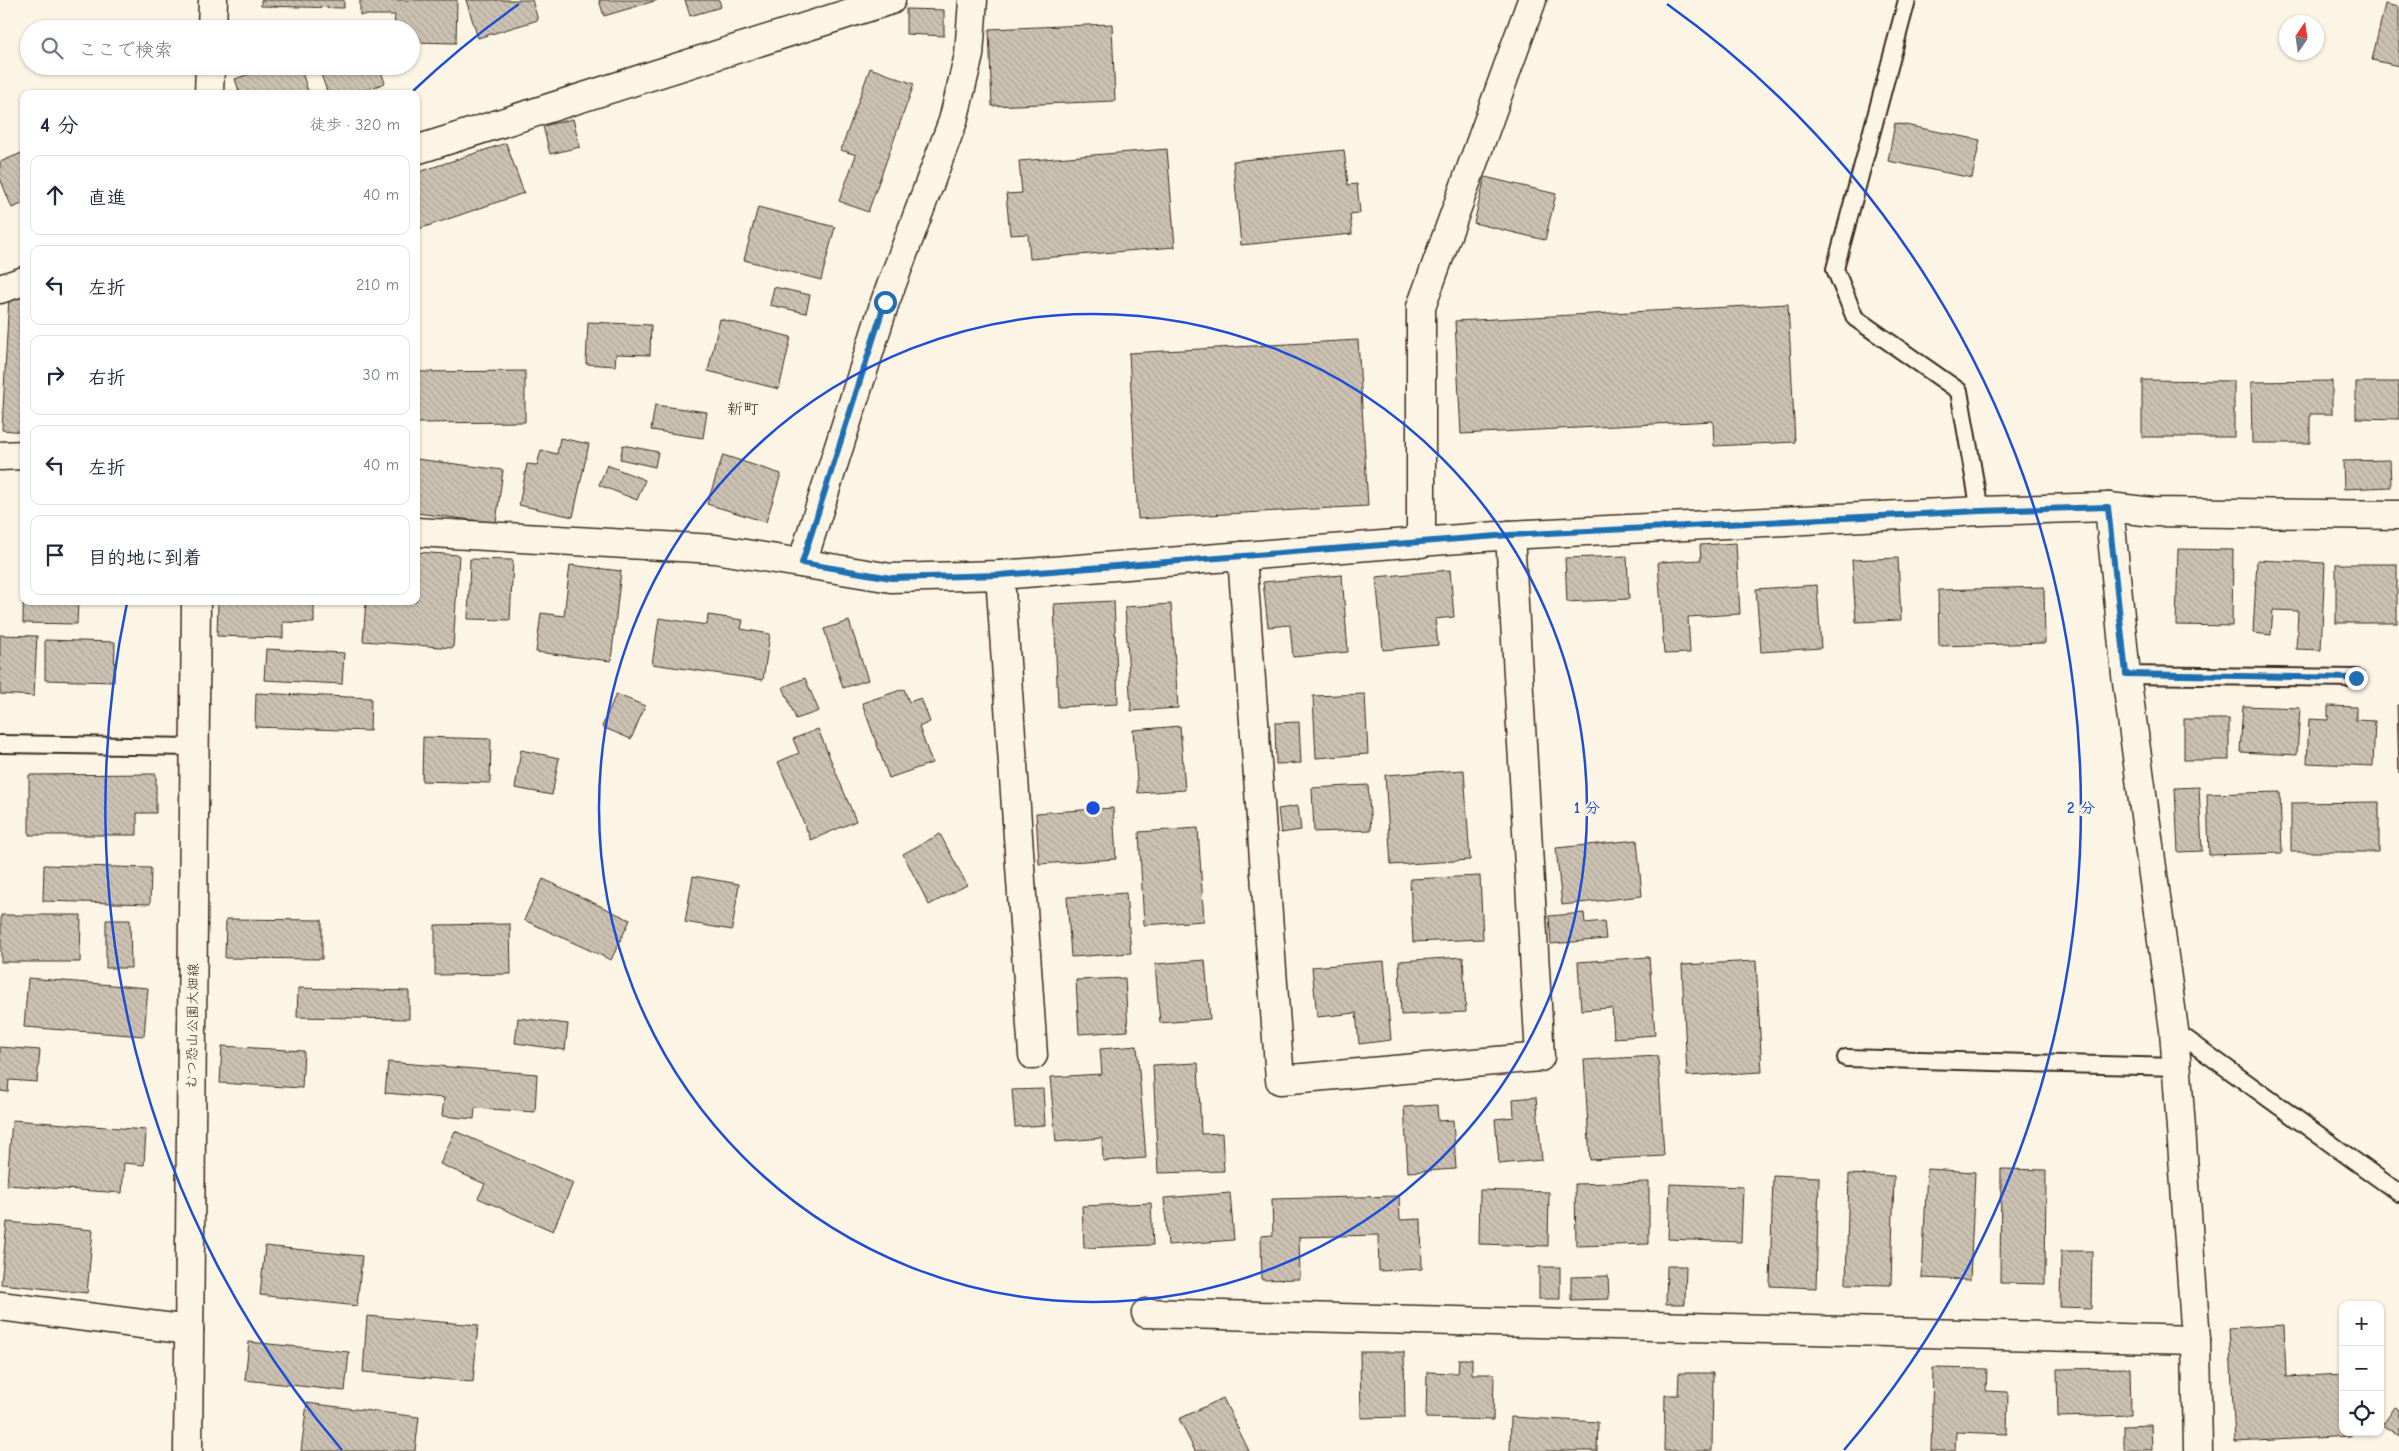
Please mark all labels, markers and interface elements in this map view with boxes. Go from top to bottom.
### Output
north arrow [2279,15,2324,60]
search box [20,20,420,75]
icon: search [38,34,66,62]
text: ここで検索 [78,39,173,61]
text: 4 分 [40,113,78,137]
text: 徒歩 · 320 m [310,116,400,134]
icon: ahead [41,181,69,209]
text: 40 m [363,186,399,204]
text: 直進 [88,187,126,209]
icon: left [41,271,69,299]
text: 210 m [356,276,399,294]
text: 左折 [88,277,126,299]
route start [874,291,897,314]
icon: right [41,361,69,389]
text: 30 m [363,366,399,384]
text: 右折 [88,367,126,389]
district label: 新町 [727,400,759,418]
icon: left [41,451,69,479]
text: 40 m [363,456,399,474]
text: 左折 [88,457,126,479]
icon: arrive [41,541,69,569]
text: 目的地に到着 [88,547,202,569]
route end [2345,667,2368,690]
centre of rings [1084,799,1102,817]
text: 1 分 [1574,799,1600,817]
text: 2 分 [2067,799,2095,817]
street label: むつ恐山公園大畑線 [183,963,202,1089]
map controls [2339,1301,2384,1436]
button: + [2339,1301,2384,1346]
button: − [2339,1346,2384,1391]
button: locate [2339,1391,2384,1436]

